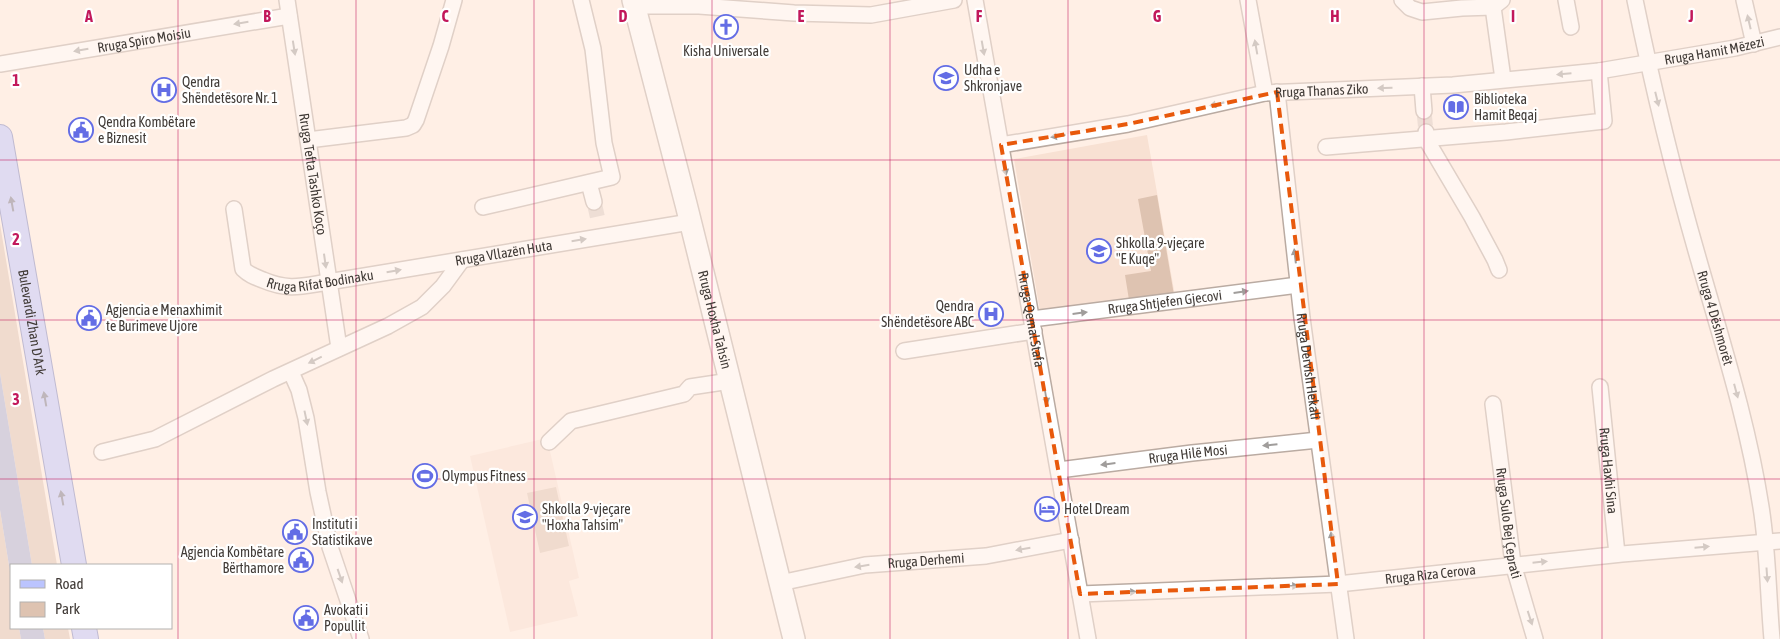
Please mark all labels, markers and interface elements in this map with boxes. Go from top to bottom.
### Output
text: A [84,7,93,25]
text: B [263,7,271,25]
text: C [441,7,449,25]
text: D [619,7,628,25]
text: E [798,7,805,25]
text: F [976,7,983,25]
text: G [1153,7,1162,25]
text: H [1330,7,1340,25]
text: I [1511,7,1515,25]
text: J [1687,7,1694,25]
church icon: Kisha Universale [713,14,739,40]
one-way arrow [1745,14,1753,29]
one-way arrow [233,20,249,28]
street label: Rruga Spiro Moisiu [96,24,192,56]
street label: Rruga Hamit Mëzezi [1663,33,1766,68]
one-way arrow [1252,38,1260,54]
one-way arrow [980,40,988,56]
one-way arrow [291,41,299,57]
place label: Kisha Universale [683,43,769,59]
one-way arrow [72,47,88,55]
place label: Udha e Shkronjave [964,62,1022,94]
school or university icon: Udha e Shkronjave [933,65,959,91]
one-way arrow [1556,70,1572,78]
text: 1 [12,71,20,89]
place label: Qendra Shëndetësore Nr. 1 [182,74,278,106]
hospital icon: Qendra Shëndetësore Nr. 1 [151,77,177,103]
street label: Rruga Thanas Ziko [1275,81,1369,101]
one-way arrow [1377,84,1393,92]
place label: Biblioteka Hamit Beqaj [1474,91,1537,123]
one-way arrow [1653,91,1661,106]
library icon: Biblioteka Hamit Beqaj [1443,94,1469,120]
one-way arrow [1210,100,1225,108]
street label: Rruga Tefta Tashko Koço [296,112,330,236]
place label: Qendra Kombëtare e Biznesit [98,114,196,146]
public building icon: Qendra Kombëtare e Biznesit [68,117,94,143]
one-way arrow [1049,132,1065,140]
one-way arrow [1001,161,1009,177]
one-way arrow [7,196,15,212]
text: 2 [12,230,20,248]
place label: Shkolla 9-vjeçare "E Kuqe" [1116,235,1205,267]
one-way arrow [571,236,587,244]
street label: Rruga Vllazën Huta [454,237,553,269]
school or university icon: Shkolla 9-vjeçare "E Kuqe" [1086,238,1112,264]
one-way arrow [1291,248,1299,264]
one-way arrow [322,253,330,269]
street label: Rruga Rifat Bodinaku [265,267,375,295]
one-way arrow [386,267,402,275]
street label: Bulevardi Zhan D'Ark [15,268,49,376]
street label: Rruga Hoxha Tahsin [695,269,735,371]
street label: Rruga 4 Dëshmorët [1694,269,1737,367]
street label: Rruga Qemal Stafa [1015,272,1048,369]
street label: Rruga Shtjefen Gjecovi [1107,287,1223,317]
one-way arrow [1234,288,1250,296]
place label: Qendra Shëndetësore ABC [881,298,975,330]
hospital icon: Qendra Shëndetësore ABC [978,301,1004,327]
place label: Agjencia e Menaxhimit te Burimeve Ujore [106,302,222,334]
public building icon: Agjencia e Menaxhimit te Burimeve Ujore [76,305,102,331]
one-way arrow [1073,309,1089,317]
street label: Rruga Dervish Hekali [1293,312,1324,420]
one-way arrow [308,356,322,364]
one-way arrow [1732,383,1740,398]
one-way arrow [1042,389,1050,405]
text: 3 [12,390,20,408]
one-way arrow [41,390,49,406]
one-way arrow [302,410,310,426]
street label: Rruga Haxhi Sina [1596,427,1621,515]
street label: Rruga Hilë Mosi [1148,441,1228,466]
one-way arrow [1262,441,1278,449]
one-way arrow [1100,460,1116,468]
sports icon: Olympus Fitness [412,463,438,489]
street label: Rruga Sulo Bej Çeprati [1493,467,1525,580]
place label: Olympus Fitness [442,468,526,484]
one-way arrow [58,490,66,506]
hotel icon: Hotel Dream [1034,496,1060,522]
place label: Shkolla 9-vjeçare "Hoxha Tahsim" [542,501,631,533]
place label: Hotel Dream [1064,501,1130,517]
school or university icon: Shkolla 9-vjeçare "Hoxha Tahsim" [512,504,538,530]
place label: Instituti i Statistikave [312,516,373,548]
public building icon: Instituti i Statistikave [282,519,308,545]
one-way arrow [1327,530,1335,546]
one-way arrow [1694,543,1710,551]
place label: Agjencia Kombëtare Bërthamore [181,544,284,576]
one-way arrow [1015,546,1031,554]
public building icon: Agjencia Kombëtare Bërthamore [288,547,314,573]
street label: Rruga Derhemi [887,550,965,571]
one-way arrow [1532,558,1548,566]
one-way arrow [854,562,870,570]
street label: Rruga Riza Cerova [1384,562,1476,587]
legend [10,564,172,629]
one-way arrow [1763,567,1771,583]
one-way arrow [337,569,344,584]
text: Road [55,575,84,592]
one-way arrow [1283,581,1299,589]
one-way arrow [1121,587,1137,595]
text: Park [55,600,80,617]
place label: Avokati i Popullit [324,602,368,634]
public building icon: Avokati i Popullit [293,605,319,631]
one-way arrow [1526,611,1534,626]

